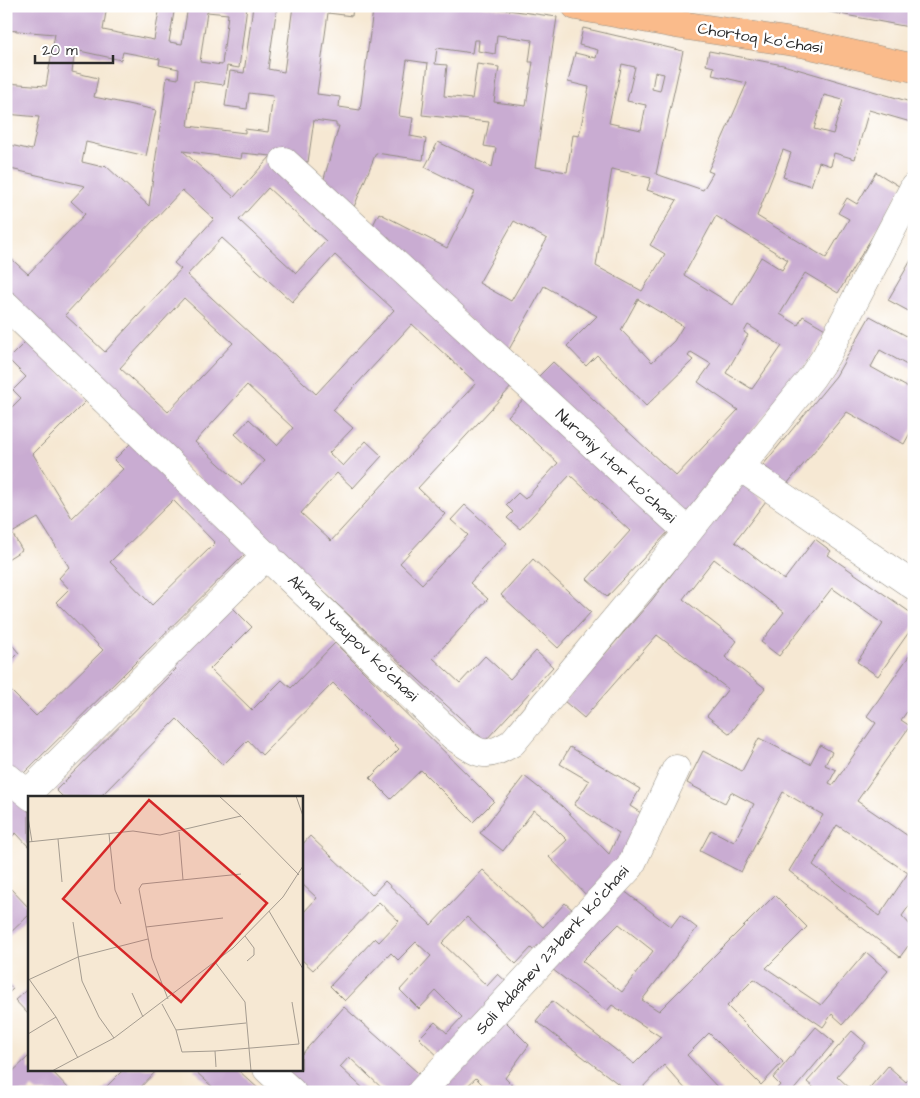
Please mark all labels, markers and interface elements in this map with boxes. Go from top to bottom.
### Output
street label: Chortoq koʻchasi [696,17,825,59]
scale bar [35,32,112,64]
text: 20 m [42,40,78,61]
street label: Nuroniy 1-tor koʻchasi [550,404,682,529]
street label: Akmal Yusupov koʻchasi [283,570,424,707]
inset map [28,796,302,1070]
street label: Soli Adashev 23-berk koʻchasi [470,860,634,1039]

